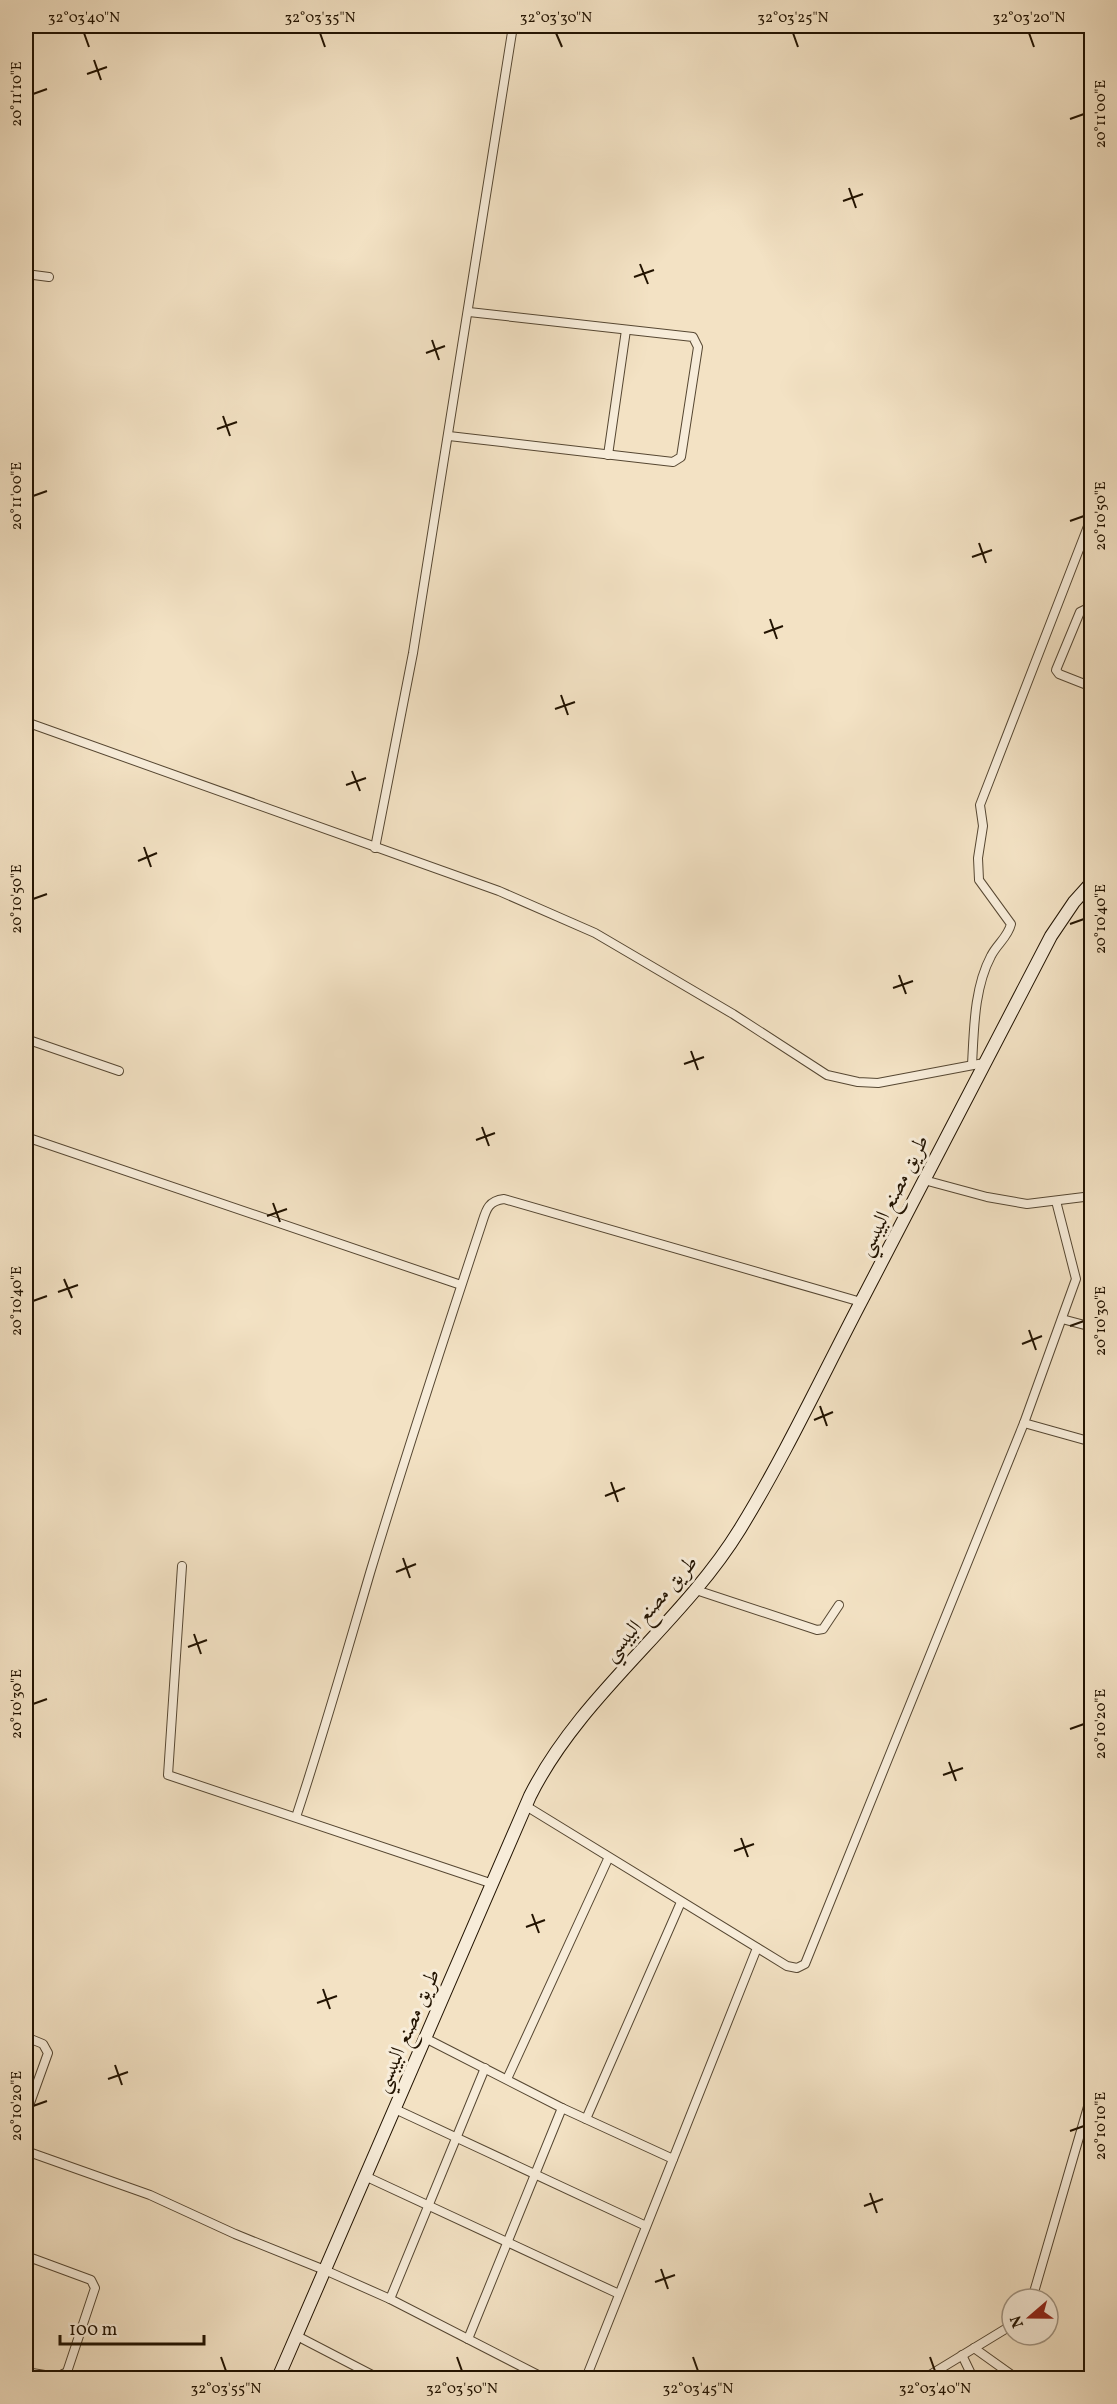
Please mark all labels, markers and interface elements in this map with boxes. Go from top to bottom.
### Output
text: 32°03'40"N [48,8,120,29]
text: 32°03'35"N [284,8,356,29]
text: 32°03'30"N [520,8,592,29]
text: 32°03'25"N [757,8,829,29]
text: 32°03'20"N [993,8,1065,29]
text: 20°11'10"E [7,61,28,127]
text: 20°11'00"E [1091,80,1112,148]
text: 20°11'00"E [7,462,28,530]
text: 20°10'50"E [1091,481,1112,551]
text: 20°10'50"E [7,864,28,934]
text: 20°10'40"E [1091,884,1112,954]
street label: طريق مصنع البيبسي [851,1130,941,1263]
text: 20°10'40"E [7,1266,28,1336]
text: 20°10'30"E [1091,1286,1112,1356]
street label: طريق مصنع البيبسي [597,1549,708,1671]
text: 20°10'30"E [7,1669,28,1739]
text: 20°10'20"E [1091,1689,1112,1759]
street label: طريق مصنع البيبسي [368,1965,452,2099]
text: 20°10'20"E [7,2071,28,2141]
text: 20°10'10"E [1091,2092,1112,2160]
north arrow [1000,2287,1060,2347]
scale bar [60,2308,204,2346]
text: N [1005,2312,1030,2331]
text: 100 m [69,2318,118,2343]
text: 32°03'55"N [191,2379,261,2400]
text: 32°03'50"N [426,2379,498,2400]
text: 32°03'45"N [663,2379,733,2400]
text: 32°03'40"N [899,2379,971,2400]

